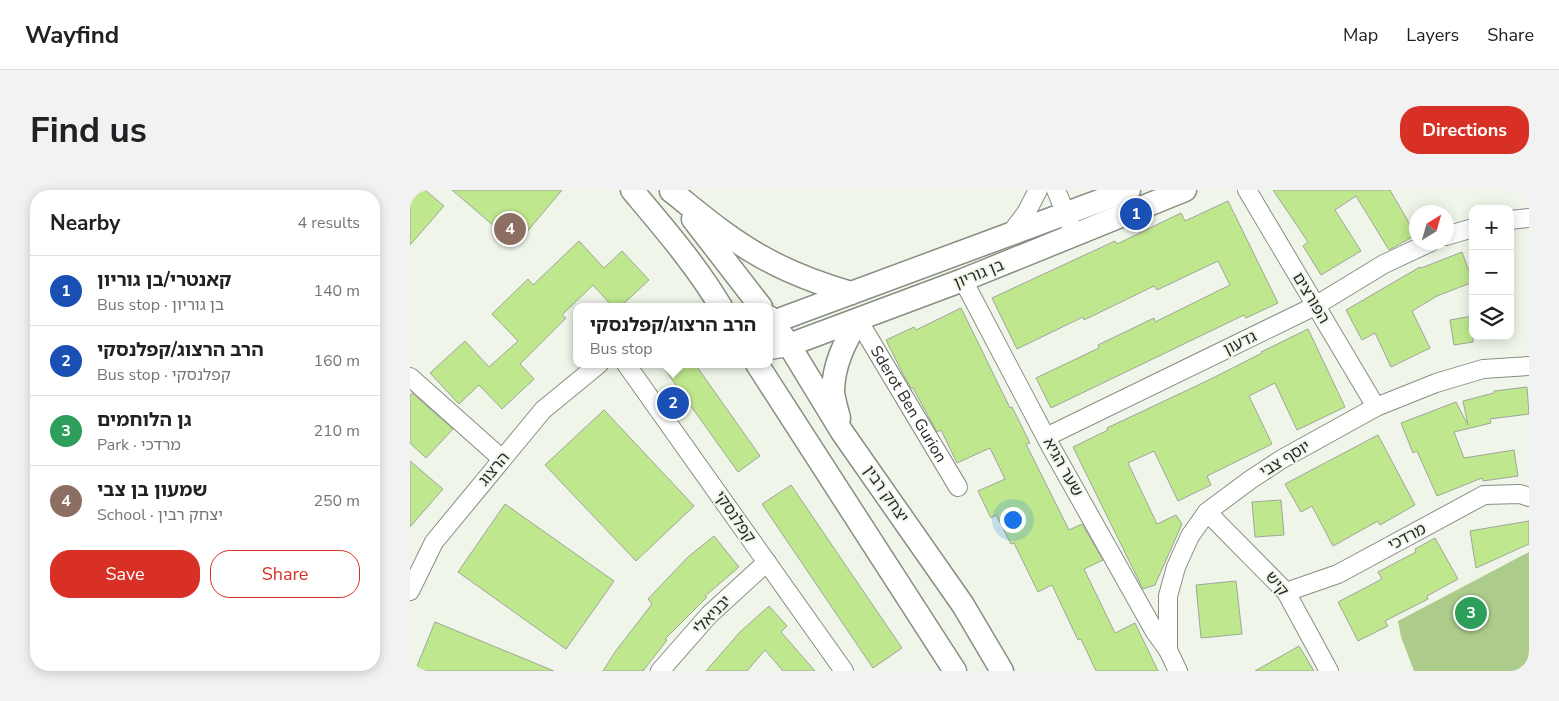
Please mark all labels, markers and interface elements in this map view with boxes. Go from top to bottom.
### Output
text: Wayfind [25,19,119,51]
text: Map [1343,23,1378,47]
text: Layers [1406,23,1459,47]
text: Share [1487,23,1534,47]
button: Directions [1400,106,1529,154]
text: Find us [30,107,147,154]
pin: 1 [1120,195,1152,233]
north arrow [1409,205,1454,250]
map controls [1469,205,1514,340]
button: + [1469,205,1514,250]
text: Nearby [50,209,120,237]
pin: 4 [494,210,526,248]
text: 4 results [298,212,360,234]
button: − [1469,250,1514,295]
street label: בן גוריון [951,254,1007,294]
text: קאנטרי/בן גוריון [97,267,231,293]
street label: הפורצים [1287,268,1335,328]
text: 1 [61,280,71,302]
text: 140 m [313,280,360,302]
text: Bus stop · בן גוריון [97,294,224,316]
button: layers [1469,295,1514,340]
popup [573,303,773,368]
text: הרב הרצוג/קפלנסקי [590,312,756,338]
street label: גדעון [1220,326,1260,360]
text: הרב הרצוג/קפלנסקי [97,337,264,363]
text: Bus stop [590,338,653,360]
street label: Sderot Ben Gurion [865,342,952,467]
text: 2 [61,350,71,372]
text: 160 m [313,350,360,372]
text: Bus stop · קפלנסקי [97,364,231,386]
pin: 2 [657,384,689,422]
text: גן הלוחמים [97,407,192,433]
text: 3 [61,420,71,442]
text: 210 m [313,420,360,442]
text: Park · מרדכי [97,434,181,456]
street label: שער הגיא [1038,434,1088,500]
street label: יוסף צבי [1256,435,1314,483]
street label: הרצוג [473,447,515,491]
street label: יצחק רבין [858,461,914,527]
text: שמעון בן צבי [97,477,207,503]
street label: קפלנסקי [709,487,761,547]
text: 4 [61,490,71,512]
text: 250 m [313,490,360,512]
text: School · יצחק רבין [97,504,223,526]
your location [1000,507,1026,533]
street label: מרדכי [1384,518,1430,556]
button: Save [50,550,200,598]
button: Share [210,550,360,598]
street label: קיש [1260,567,1294,601]
street label: יבניאלי [688,591,736,639]
pin: 3 [1455,594,1487,632]

